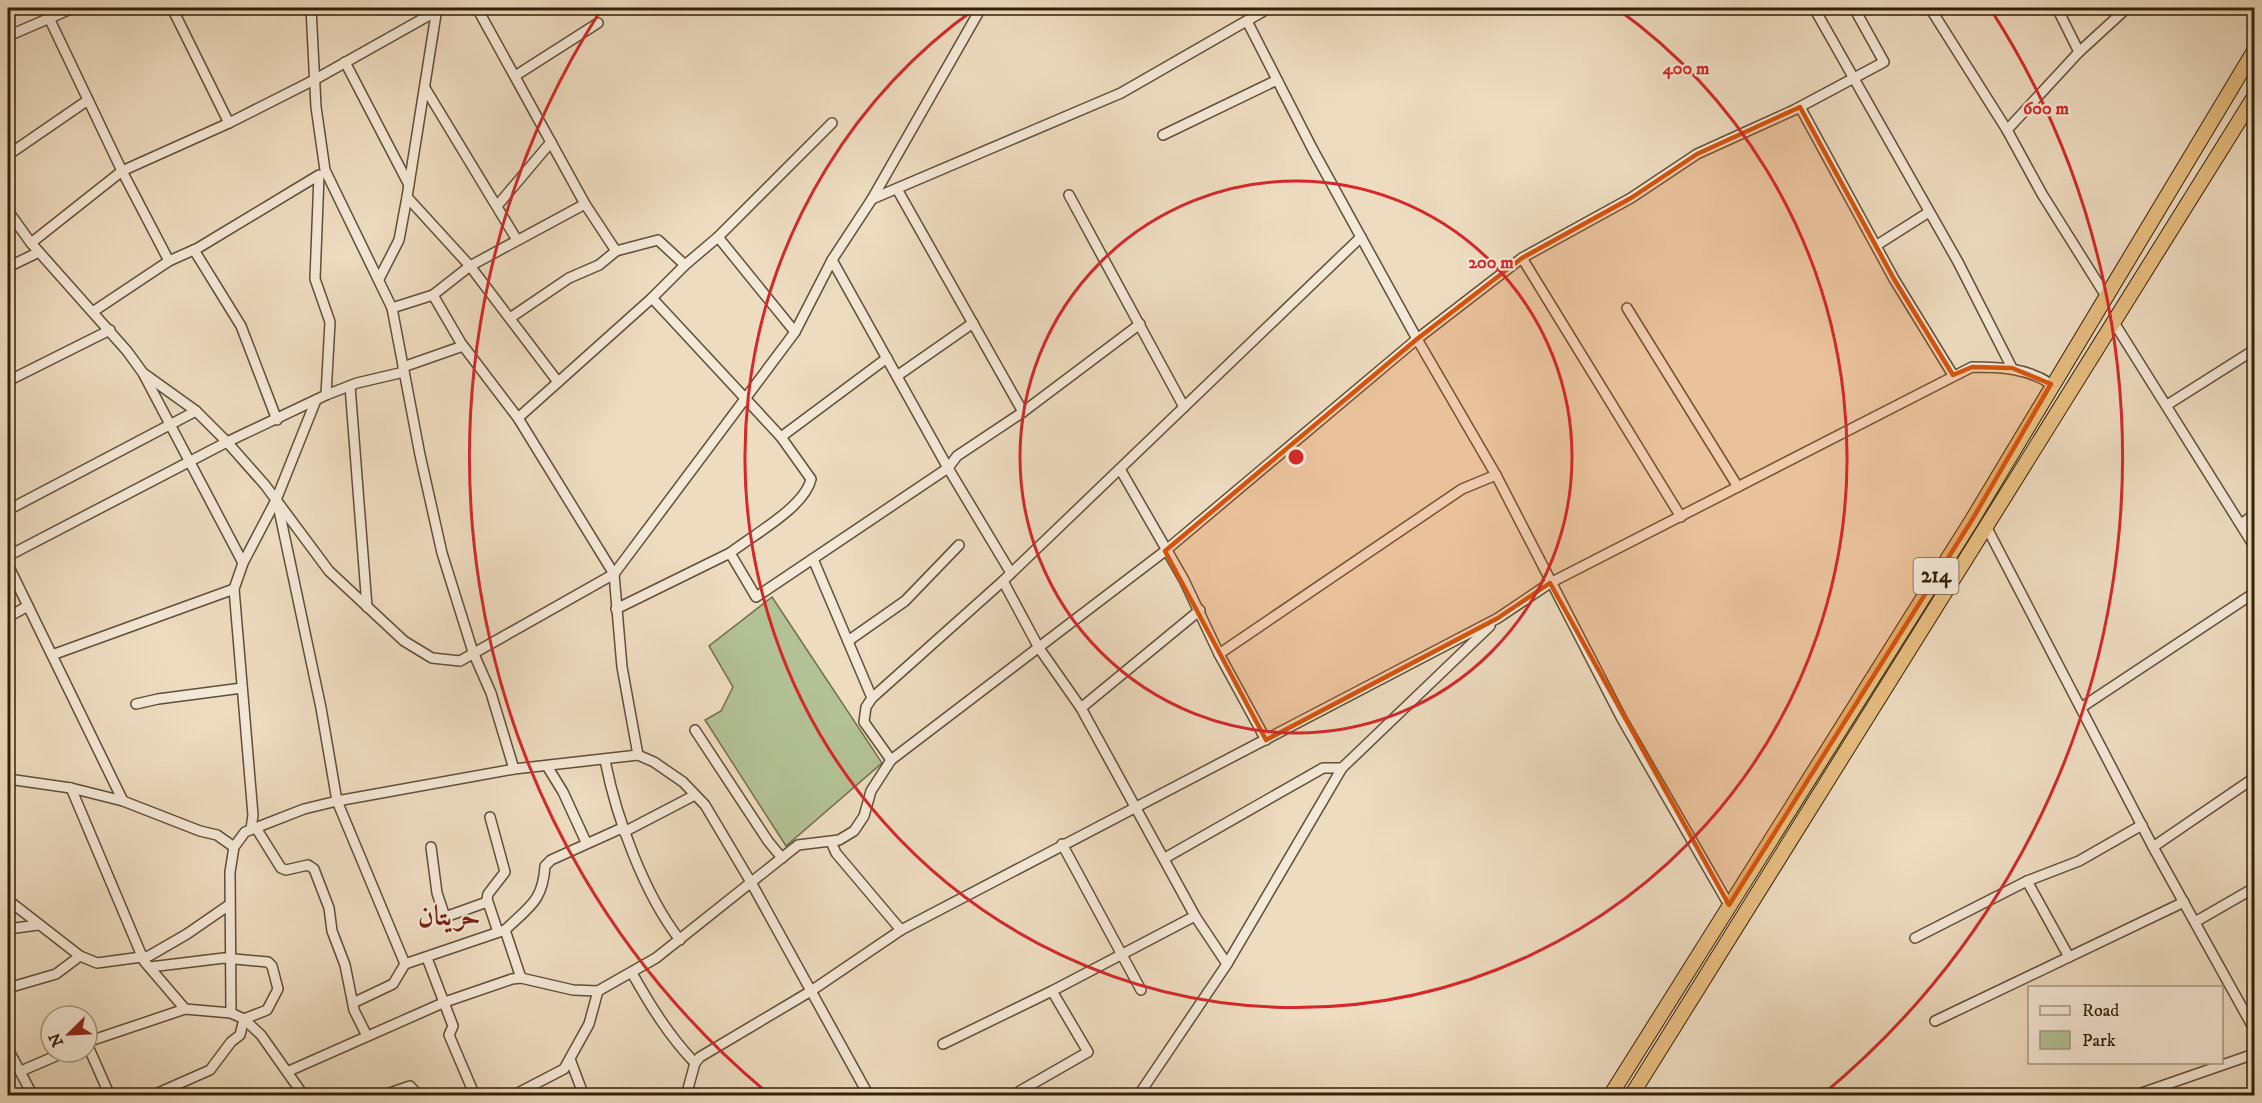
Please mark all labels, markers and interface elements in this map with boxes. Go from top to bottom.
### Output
text: 400 m [1661,58,1710,80]
text: 600 m [2023,98,2070,120]
text: 200 m [1468,252,1514,274]
centre of rings [1286,447,1306,467]
road number: 214 [1914,558,1958,594]
district label: حريتان [418,899,480,934]
legend [2028,986,2223,1064]
text: Road [2082,1000,2119,1022]
north arrow [39,1004,99,1064]
text: N [44,1030,68,1050]
text: Park [2082,1030,2116,1052]

